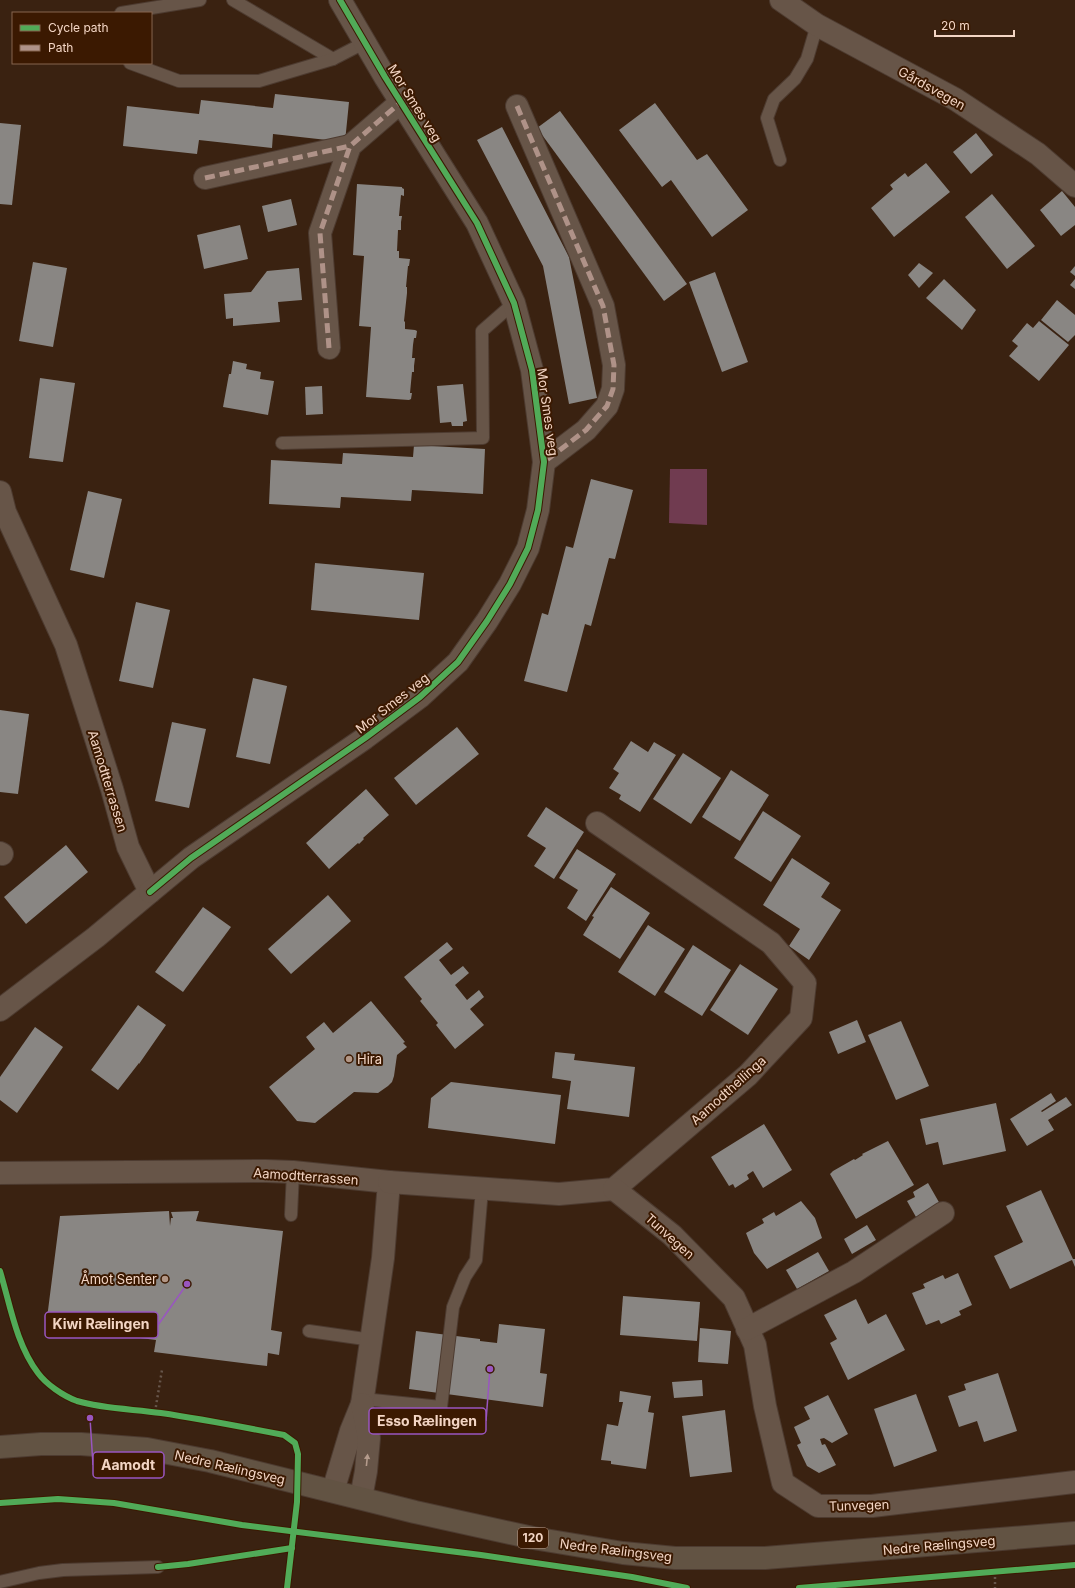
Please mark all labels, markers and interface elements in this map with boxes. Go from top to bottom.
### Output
legend [12,12,152,64]
scale bar [935,12,1014,38]
text: 20 m [941,18,970,33]
text: Cycle path [48,20,109,35]
text: Path [48,40,73,55]
street label: Mor Smes veg [385,61,445,145]
street label: Gårdsvegen [896,63,968,113]
street label: Mor Smes veg [534,367,562,457]
street label: Mor Smes veg [352,669,432,737]
street label: Aamodtterrassen [85,728,131,834]
place label: Hira [357,1051,382,1067]
street label: Aamodthellinga [687,1052,769,1128]
marker: Hira [344,1054,354,1064]
street label: Aamodtterrassen [253,1164,359,1188]
street label: Tunvegen [642,1210,698,1262]
place label: Åmot Senter [81,1270,157,1287]
marker: Åmot Senter [160,1274,170,1284]
callout: Kiwi Rælingen [45,1312,158,1338]
text: Kiwi Rælingen [52,1315,150,1332]
callout: Esso Rælingen [369,1408,486,1434]
text: Esso Rælingen [377,1412,477,1429]
street label: Nedre Rælingsveg [173,1447,287,1487]
callout: Aamodt [93,1452,164,1478]
one-way arrow [364,1454,371,1466]
text: Aamodt [101,1456,155,1473]
street label: Tunvegen [828,1496,890,1514]
road number: 120 [518,1528,548,1548]
street label: Nedre Rælingsveg [882,1532,996,1558]
street label: Nedre Rælingsveg [559,1535,673,1565]

